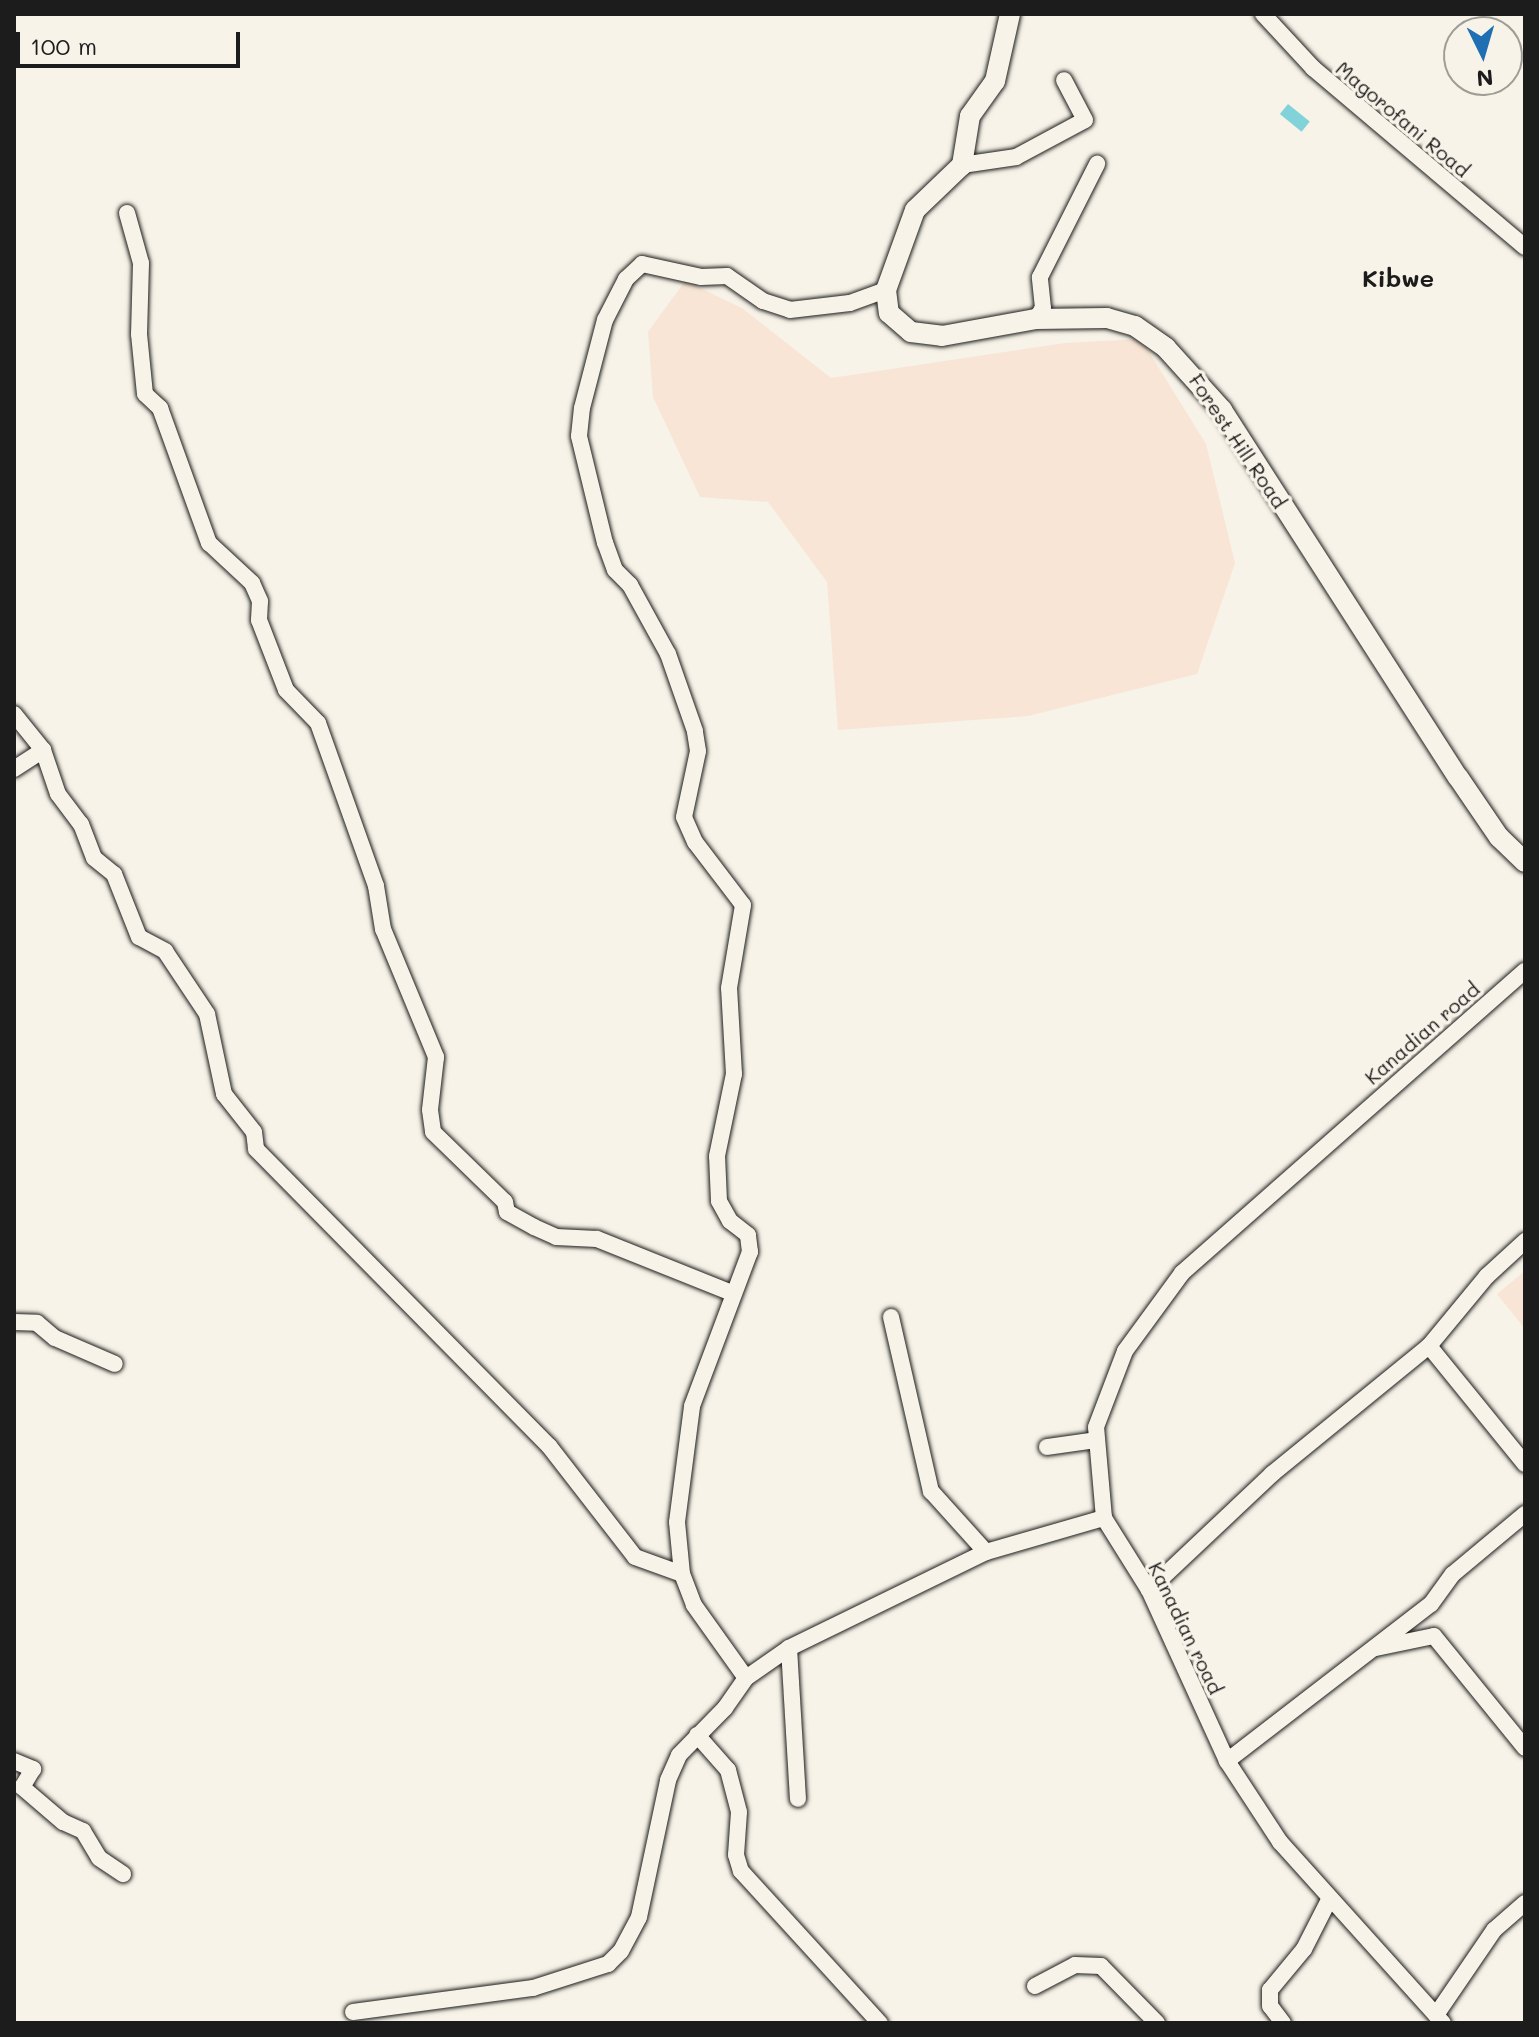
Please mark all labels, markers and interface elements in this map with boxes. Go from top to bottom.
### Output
scale bar [20,16,244,66]
north arrow [1443,16,1523,96]
text: 100 m [30,30,97,61]
street label: Magorofani Road [1331,56,1475,182]
text: N [1475,63,1495,94]
district label: Kibwe [1362,264,1434,292]
street label: Forest Hill Road [1184,369,1292,513]
street label: Kanadian road [1360,977,1484,1089]
street label: Kanadian road [1144,1558,1228,1698]

